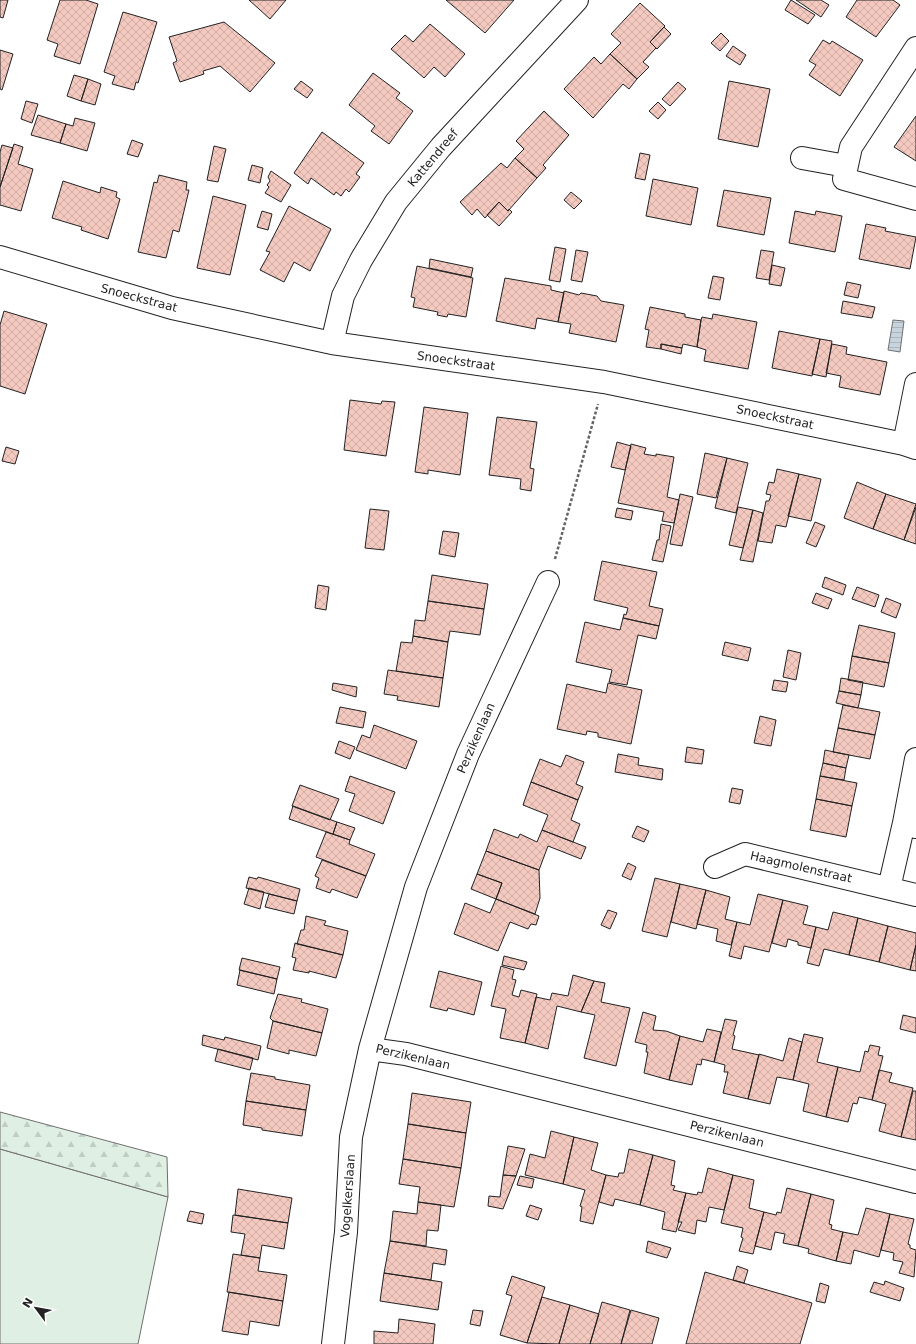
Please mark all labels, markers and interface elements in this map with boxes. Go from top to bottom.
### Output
street label: Kattendreef [405,126,462,190]
street label: Snoeckstraat [99,281,179,315]
street label: Snoeckstraat [416,349,496,373]
street label: Snoeckstraat [735,402,815,432]
street label: Perzikenlaan [454,700,498,776]
street label: Haagmolenstraat [749,848,854,886]
street label: Perzikenlaan [374,1042,452,1072]
street label: Perzikenlaan [688,1118,766,1150]
street label: Vogelkerslaan [338,1154,358,1238]
north arrow [16,1288,56,1328]
text: N [20,1296,36,1310]

